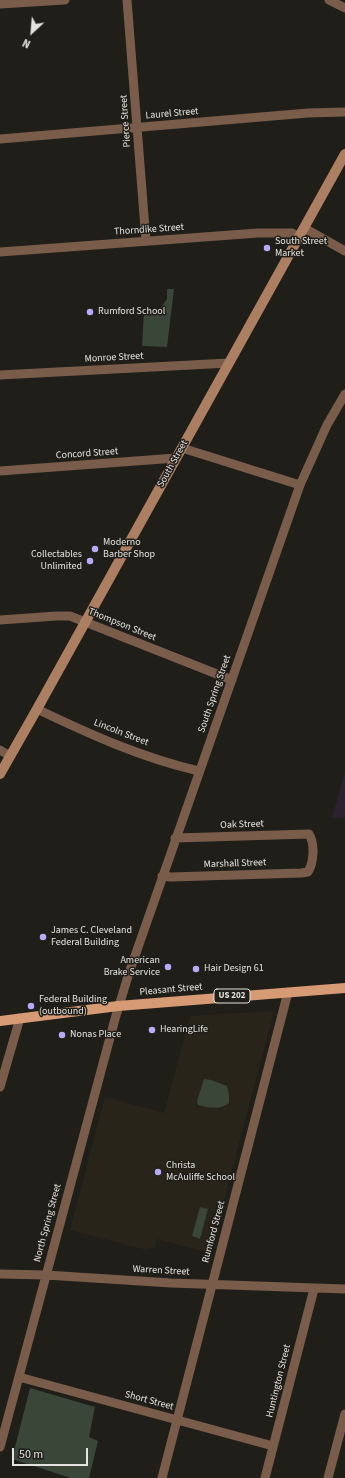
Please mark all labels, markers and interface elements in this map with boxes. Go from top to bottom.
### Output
north arrow [12,12,52,52]
text: N [20,35,33,52]
street label: Pierce Street [118,94,134,148]
street label: Laurel Street [145,106,199,122]
street label: Thorndike Street [114,222,184,238]
place label: South Street Market [275,236,327,260]
marker: South Street Market [262,243,272,253]
place label: Rumford School [98,306,165,318]
marker: Rumford School [85,307,95,317]
street label: Monroe Street [84,350,144,366]
street label: South Street [155,438,191,490]
street label: Concord Street [55,446,119,462]
place label: Moderno Barber Shop [103,537,155,560]
marker: Moderno Barber Shop [90,544,100,554]
place label: Collectables Unlimited [31,549,82,572]
marker: Collectables Unlimited [85,556,95,566]
street label: Thompson Street [86,606,158,644]
street label: South Spring Street [196,654,234,734]
street label: Lincoln Street [92,717,150,749]
street label: Oak Street [220,818,264,832]
street label: Marshall Street [204,857,266,871]
place label: James C. Cleveland Federal Building [51,925,132,948]
marker: James C. Cleveland Federal Building [38,932,48,942]
place label: American Brake Service [104,955,160,978]
marker: American Brake Service [163,962,173,972]
place label: Hair Design 61 [204,963,264,975]
marker: Hair Design 61 [191,964,201,974]
street label: Pleasant Street [139,981,203,999]
road number: US 202 [214,989,250,1003]
place label: Federal Building (outbound) [39,994,107,1018]
marker: Federal Building (outbound) [26,1001,36,1011]
place label: HearingLife [160,1024,208,1036]
marker: HearingLife [147,1025,157,1035]
place label: Nonas Place [70,1029,121,1041]
marker: Nonas Place [57,1030,67,1040]
place label: Christa McAuliffe School [166,1160,235,1184]
marker: Christa McAuliffe School [153,1167,163,1177]
street label: North Spring Street [32,1183,64,1263]
street label: Rumford Street [200,1200,228,1264]
street label: Warren Street [132,1264,190,1278]
street label: Huntington Street [264,1343,294,1419]
street label: Short Street [123,1389,175,1413]
scale bar [14,1440,90,1466]
text: 50 m [19,1446,43,1463]

